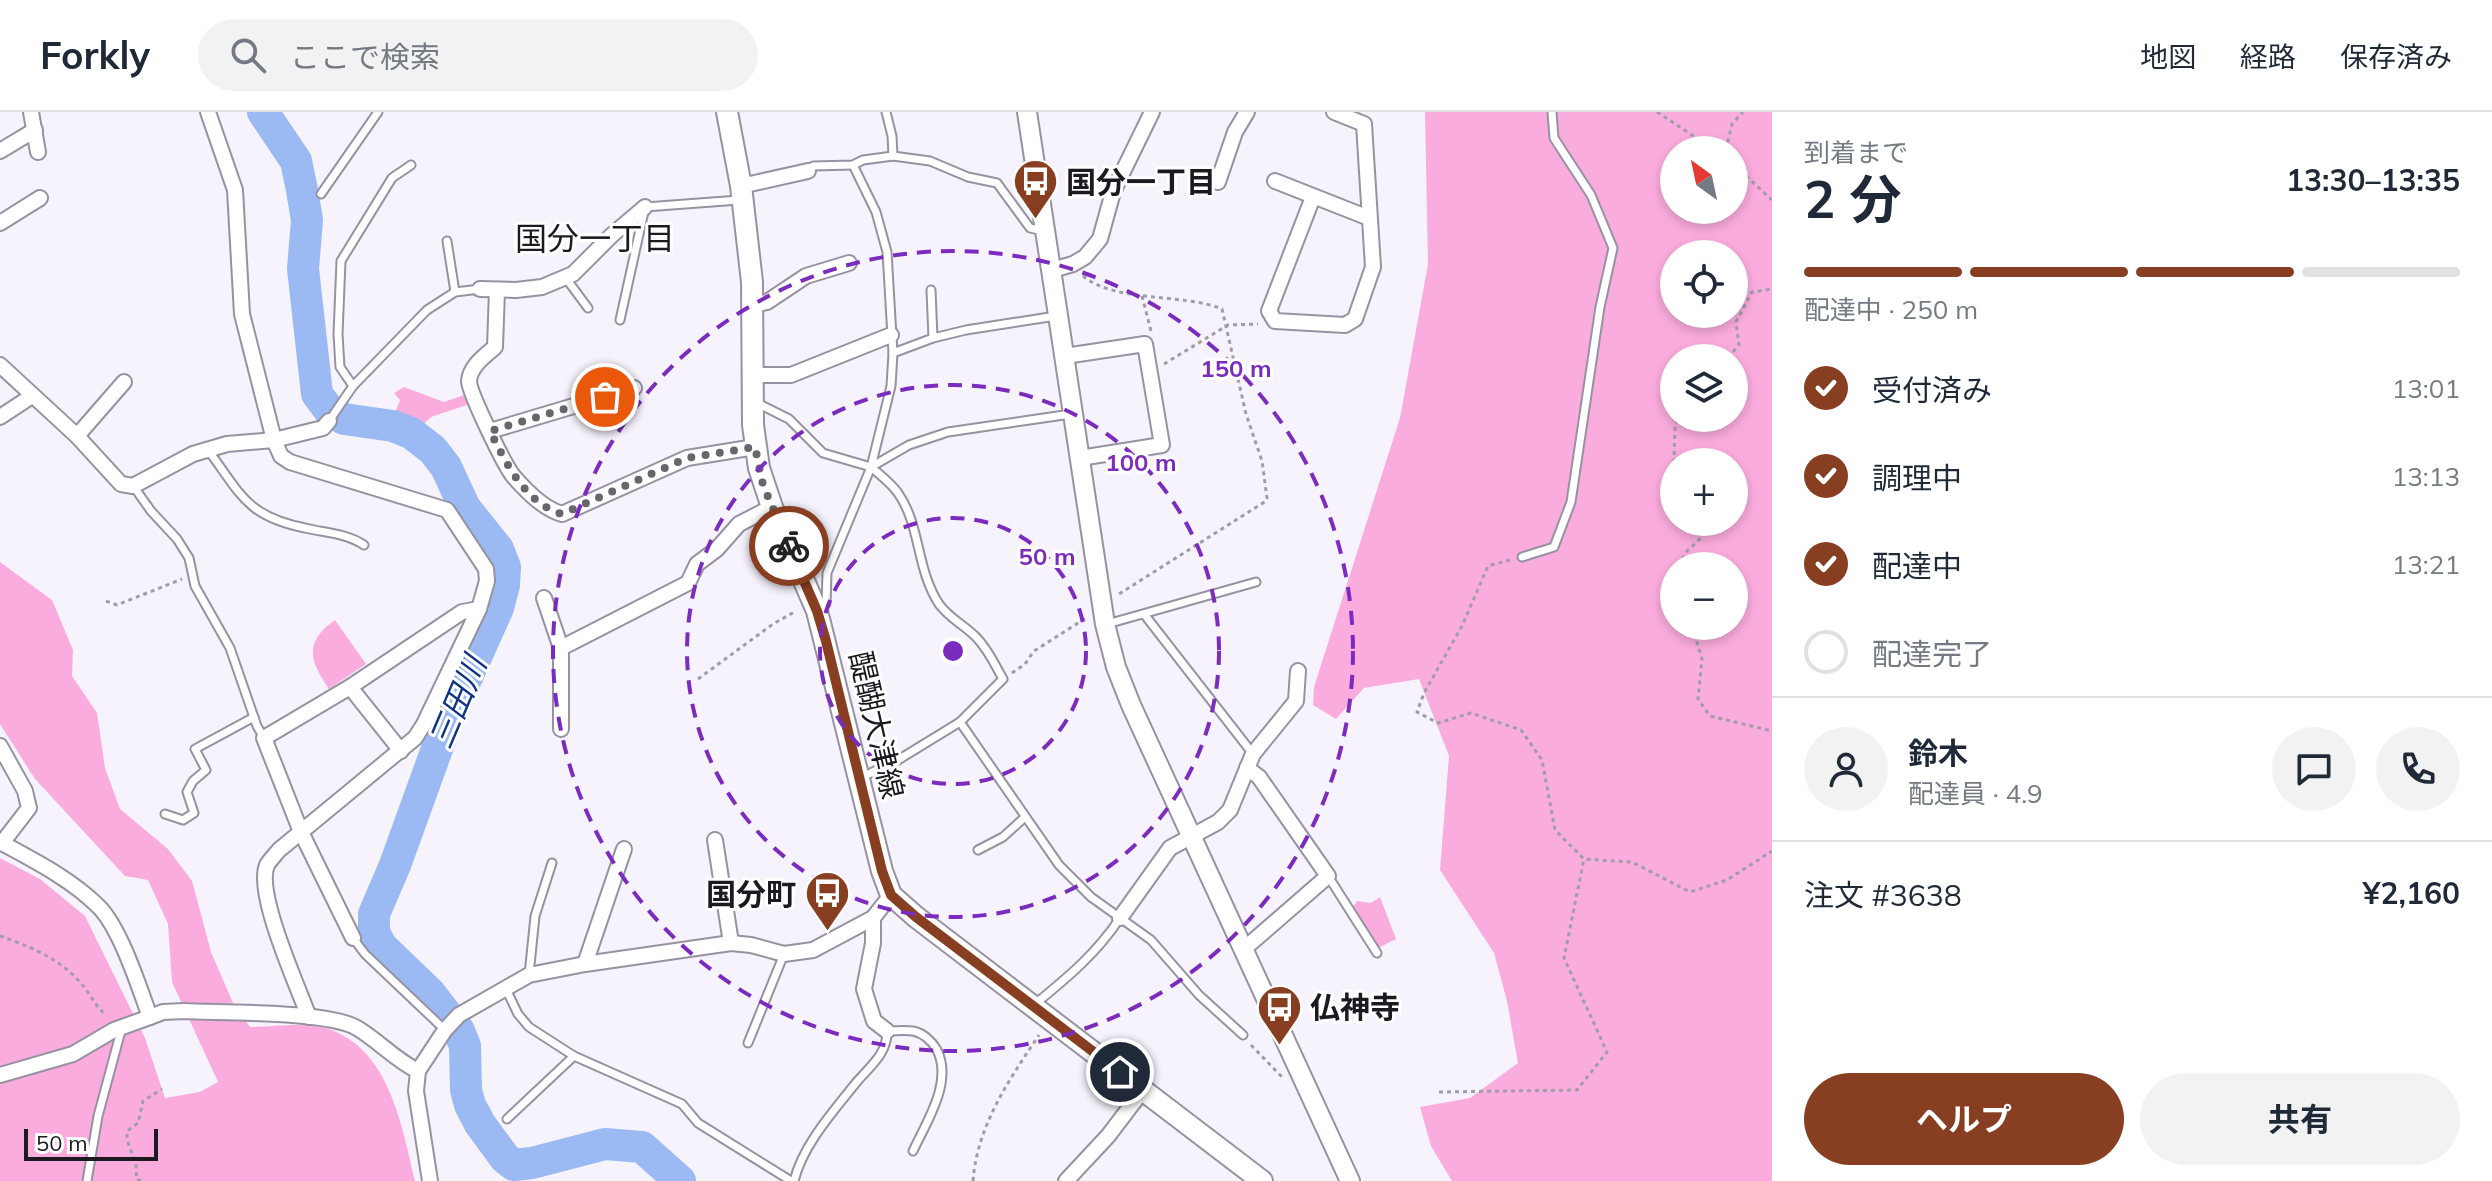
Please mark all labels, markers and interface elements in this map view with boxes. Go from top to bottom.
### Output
search box [198,19,758,91]
text: Forkly [40,31,150,79]
icon: search [226,33,270,77]
text: ここで検索 [290,38,440,76]
text: 地図 [2140,39,2196,74]
text: 経路 [2240,39,2296,74]
text: 保存済み [2340,39,2452,74]
north arrow [1660,136,1748,224]
map controls [1660,136,1748,640]
text: 到着まで [1804,136,1908,169]
bus stop icon: 国分一丁目 [1011,158,1059,221]
text: 13:30–13:35 [2286,161,2460,199]
place label: 国分一丁目 [1066,163,1216,201]
text: 2 分 [1804,166,1901,231]
district label: 国分一丁目 [515,218,675,258]
button: locate [1660,240,1748,328]
text: 配達中 · 250 m [1804,293,1978,326]
button: layers [1660,344,1748,432]
text: 150 m [1200,353,1272,383]
pin [571,363,639,431]
icon: check [1804,366,1848,410]
text: 受付済み [1872,371,1992,409]
text: 13:01 [2392,372,2460,405]
icon: bag [583,375,627,419]
text: 100 m [1105,447,1177,477]
button: + [1660,448,1748,536]
icon: check [1804,454,1848,498]
text: 調理中 [1872,459,1962,497]
text: 13:13 [2392,460,2460,493]
courier [749,506,829,586]
icon: bike [767,524,811,568]
text: 50 m [1019,541,1075,571]
icon: check [1804,542,1848,586]
text: 配達中 [1872,547,1962,585]
text: 13:21 [2392,548,2460,581]
button: − [1660,552,1748,640]
text: 配達完了 [1872,635,1992,673]
centre of rings [939,637,967,665]
water label: 三田川 [420,647,495,754]
street label: 醍醐大津線 [842,648,912,802]
button: person [1804,727,1888,811]
button: chat [2272,727,2356,811]
button: phone [2376,727,2460,811]
text: 鈴木 [1908,734,1968,772]
text: 配達員 · 4.9 [1908,777,2043,810]
bus stop icon: 国分町 [803,870,851,933]
text: ¥2,160 [2363,874,2460,912]
place label: 国分町 [706,875,796,913]
text: 注文 #3638 [1804,876,1962,914]
bus stop icon: 仏神寺 [1255,983,1303,1046]
place label: 仏神寺 [1310,988,1400,1026]
pin [1086,1038,1154,1106]
icon: home [1098,1050,1142,1094]
button: ヘルプ [1804,1073,2124,1165]
button: 共有 [2140,1073,2460,1165]
scale bar [24,1125,158,1161]
text: 50 m [36,1129,87,1157]

